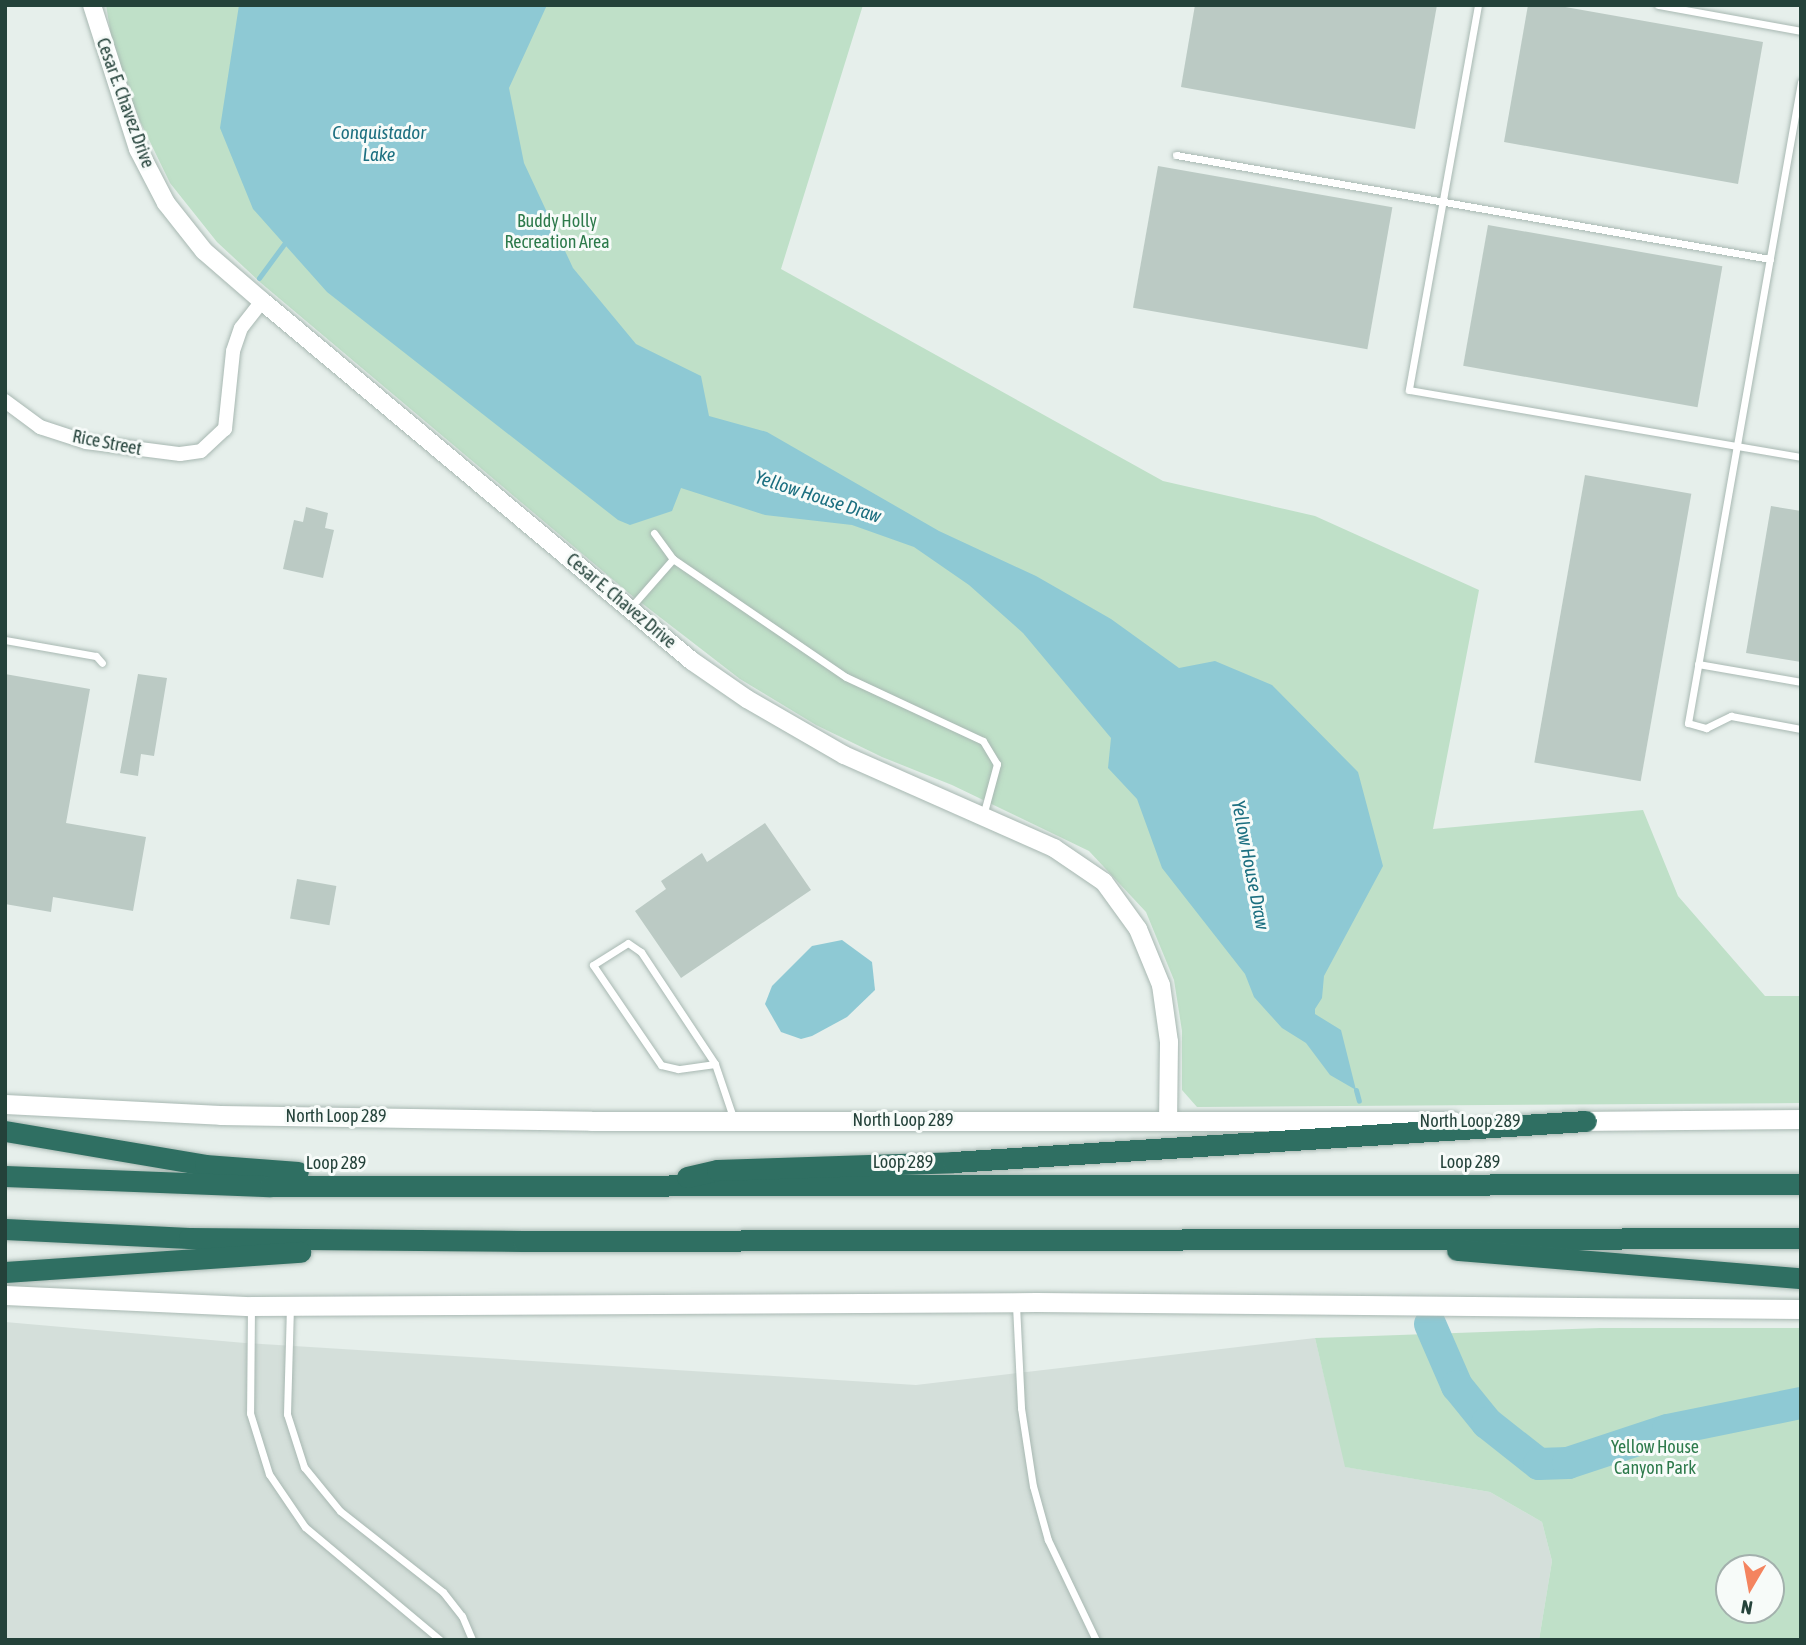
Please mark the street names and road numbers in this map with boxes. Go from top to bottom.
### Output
street label: Cesar E. Chavez Drive [91,35,159,171]
street label: Rice Street [71,426,143,460]
street label: Cesar E. Chavez Drive [562,549,680,653]
street label: North Loop 289 [286,1105,386,1127]
street label: North Loop 289 [853,1109,953,1131]
street label: North Loop 289 [1420,1110,1520,1132]
street label: Loop 289 [873,1151,933,1173]
street label: Loop 289 [1440,1151,1500,1173]
street label: Loop 289 [306,1152,366,1174]

